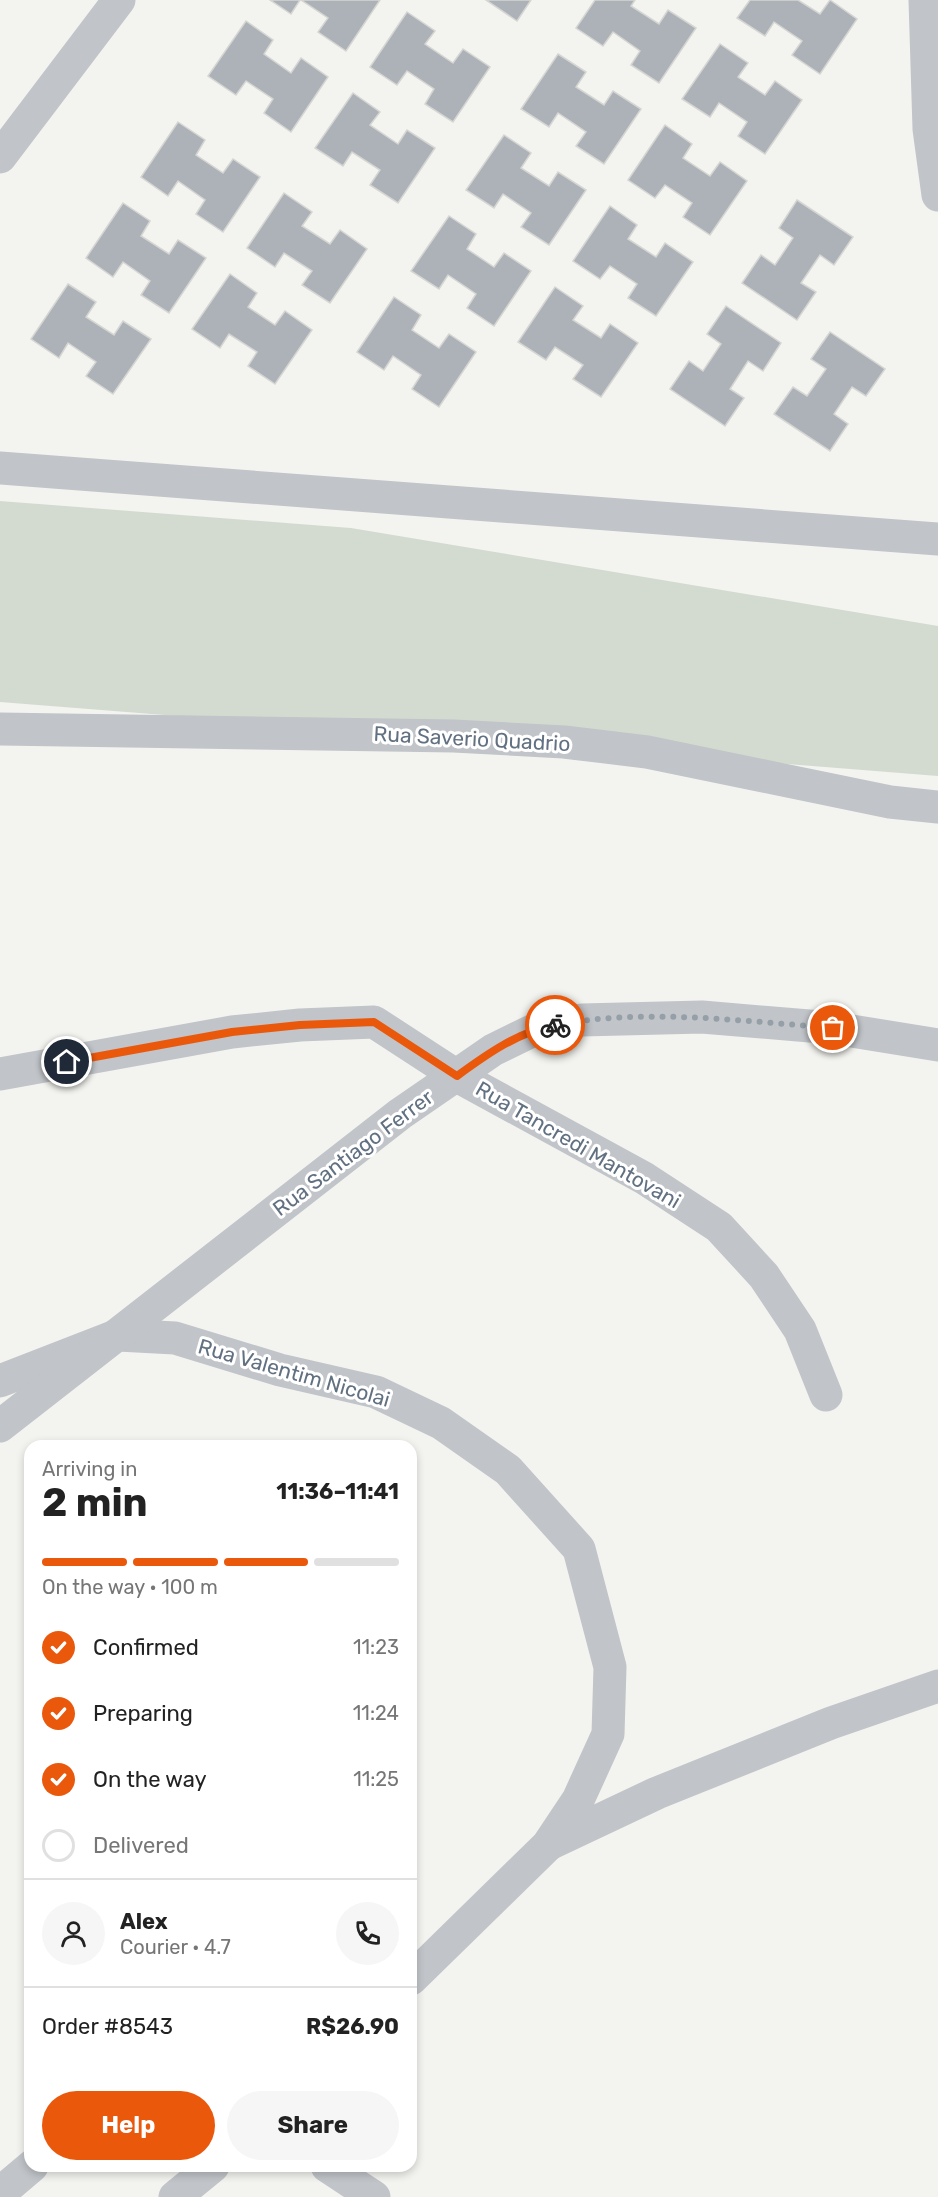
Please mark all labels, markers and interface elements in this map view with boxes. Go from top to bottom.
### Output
street label: Rua Saverio Quadrio [373,721,571,756]
courier [525,995,585,1055]
pin [807,1002,858,1053]
icon: bike [539,1009,572,1042]
icon: bag [816,1011,849,1044]
pin [41,1036,92,1087]
icon: home [50,1045,83,1078]
street label: Rua Tancredi Mantovani [471,1076,685,1213]
street label: Rua Santiago Ferrer [268,1084,438,1221]
street label: Rua Valentim Nicolai [195,1333,393,1412]
text: Arriving in [42,1457,137,1481]
text: 11:36–11:41 [276,1478,399,1505]
text: 2 min [42,1480,148,1526]
text: On the way · 100 m [42,1575,218,1599]
icon: check [42,1631,75,1664]
text: Confirmed [93,1634,199,1661]
text: 11:23 [353,1635,399,1659]
icon: check [42,1697,75,1730]
text: Preparing [93,1700,193,1727]
text: 11:24 [353,1701,399,1725]
icon: check [42,1763,75,1796]
text: On the way [93,1766,207,1793]
text: 11:25 [353,1767,399,1791]
text: Delivered [93,1832,189,1859]
button: person [42,1902,105,1965]
button: phone [336,1902,399,1965]
text: Alex [120,1908,168,1935]
text: Courier · 4.7 [120,1935,231,1959]
text: Order #8543 [42,2013,173,2040]
text: R$26.90 [306,2013,399,2040]
button: Help [42,2091,215,2160]
button: Share [227,2091,399,2160]

